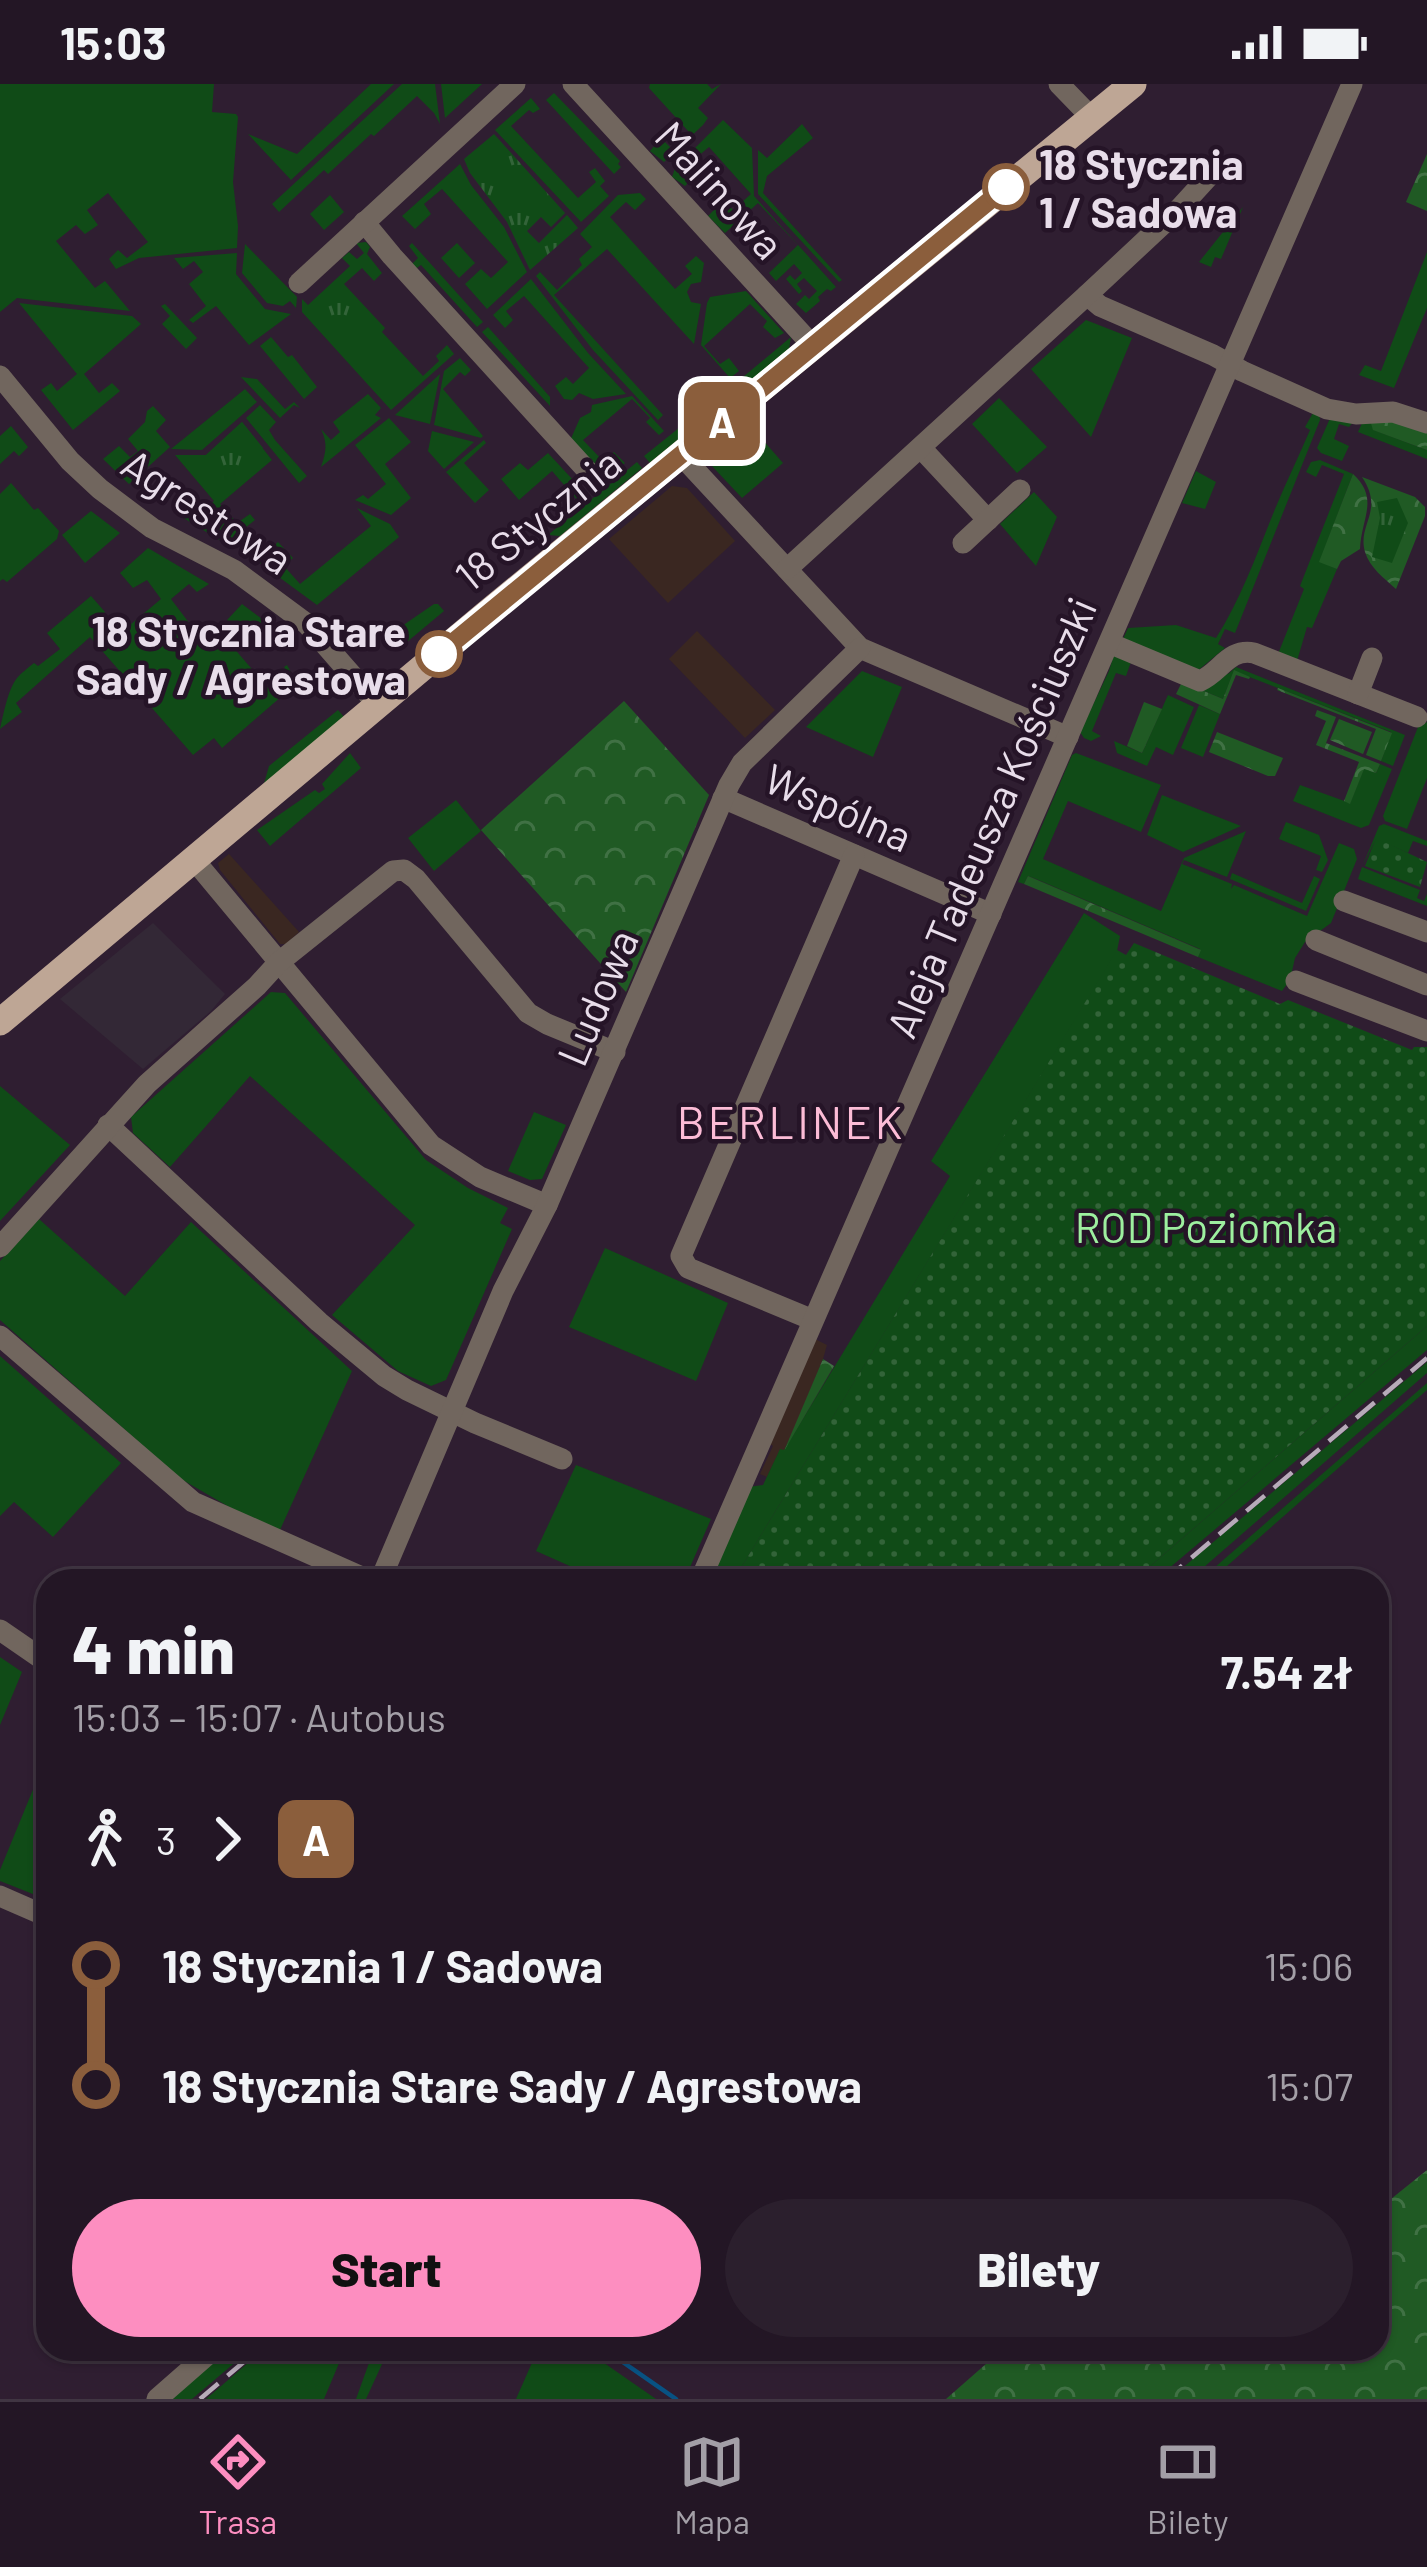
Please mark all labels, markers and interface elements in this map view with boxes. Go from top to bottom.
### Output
text: 15:03 [60,15,167,69]
street label: Malinowa [646,110,796,268]
place label: 18 Stycznia 1 / Sadowa [1039,138,1244,236]
marker: 18 Stycznia 1 / Sadowa [984,165,1028,209]
line badge: A [683,382,761,460]
text: A [708,396,736,446]
street label: 18 Stycznia [444,436,631,601]
street label: Agrestowa [113,437,302,584]
street label: Aleja Tadeusza Kościuszki [875,590,1106,1045]
place label: 18 Stycznia Stare Sady / Agrestowa [76,605,406,704]
marker: 18 Stycznia Stare Sady / Agrestowa [417,632,461,676]
street label: Wspólna [757,752,920,861]
street label: Ludowa [545,922,647,1072]
district label: BERLINEK [677,1094,905,1148]
park label: ROD Poziomka [1075,1201,1337,1251]
text: 4 min [72,1608,235,1687]
text: 7.54 zł [1221,1644,1353,1698]
text: 15:03 – 15:07 · Autobus [72,1693,446,1740]
icon: walk [72,1806,138,1872]
icon: forward [194,1806,260,1872]
text: A [302,1814,330,1864]
text: 3 [156,1816,176,1863]
text: 18 Stycznia 1 / Sadowa [162,1938,603,1992]
text: 15:06 [1264,1942,1353,1989]
text: 18 Stycznia Stare Sady / Agrestowa [162,2058,862,2112]
text: 15:07 [1266,2062,1353,2109]
button: Start [72,2199,701,2337]
button: Bilety [725,2199,1353,2337]
tab: Trasa [199,2429,277,2541]
tab: Mapa [674,2429,750,2541]
tab: Bilety [1147,2429,1228,2541]

